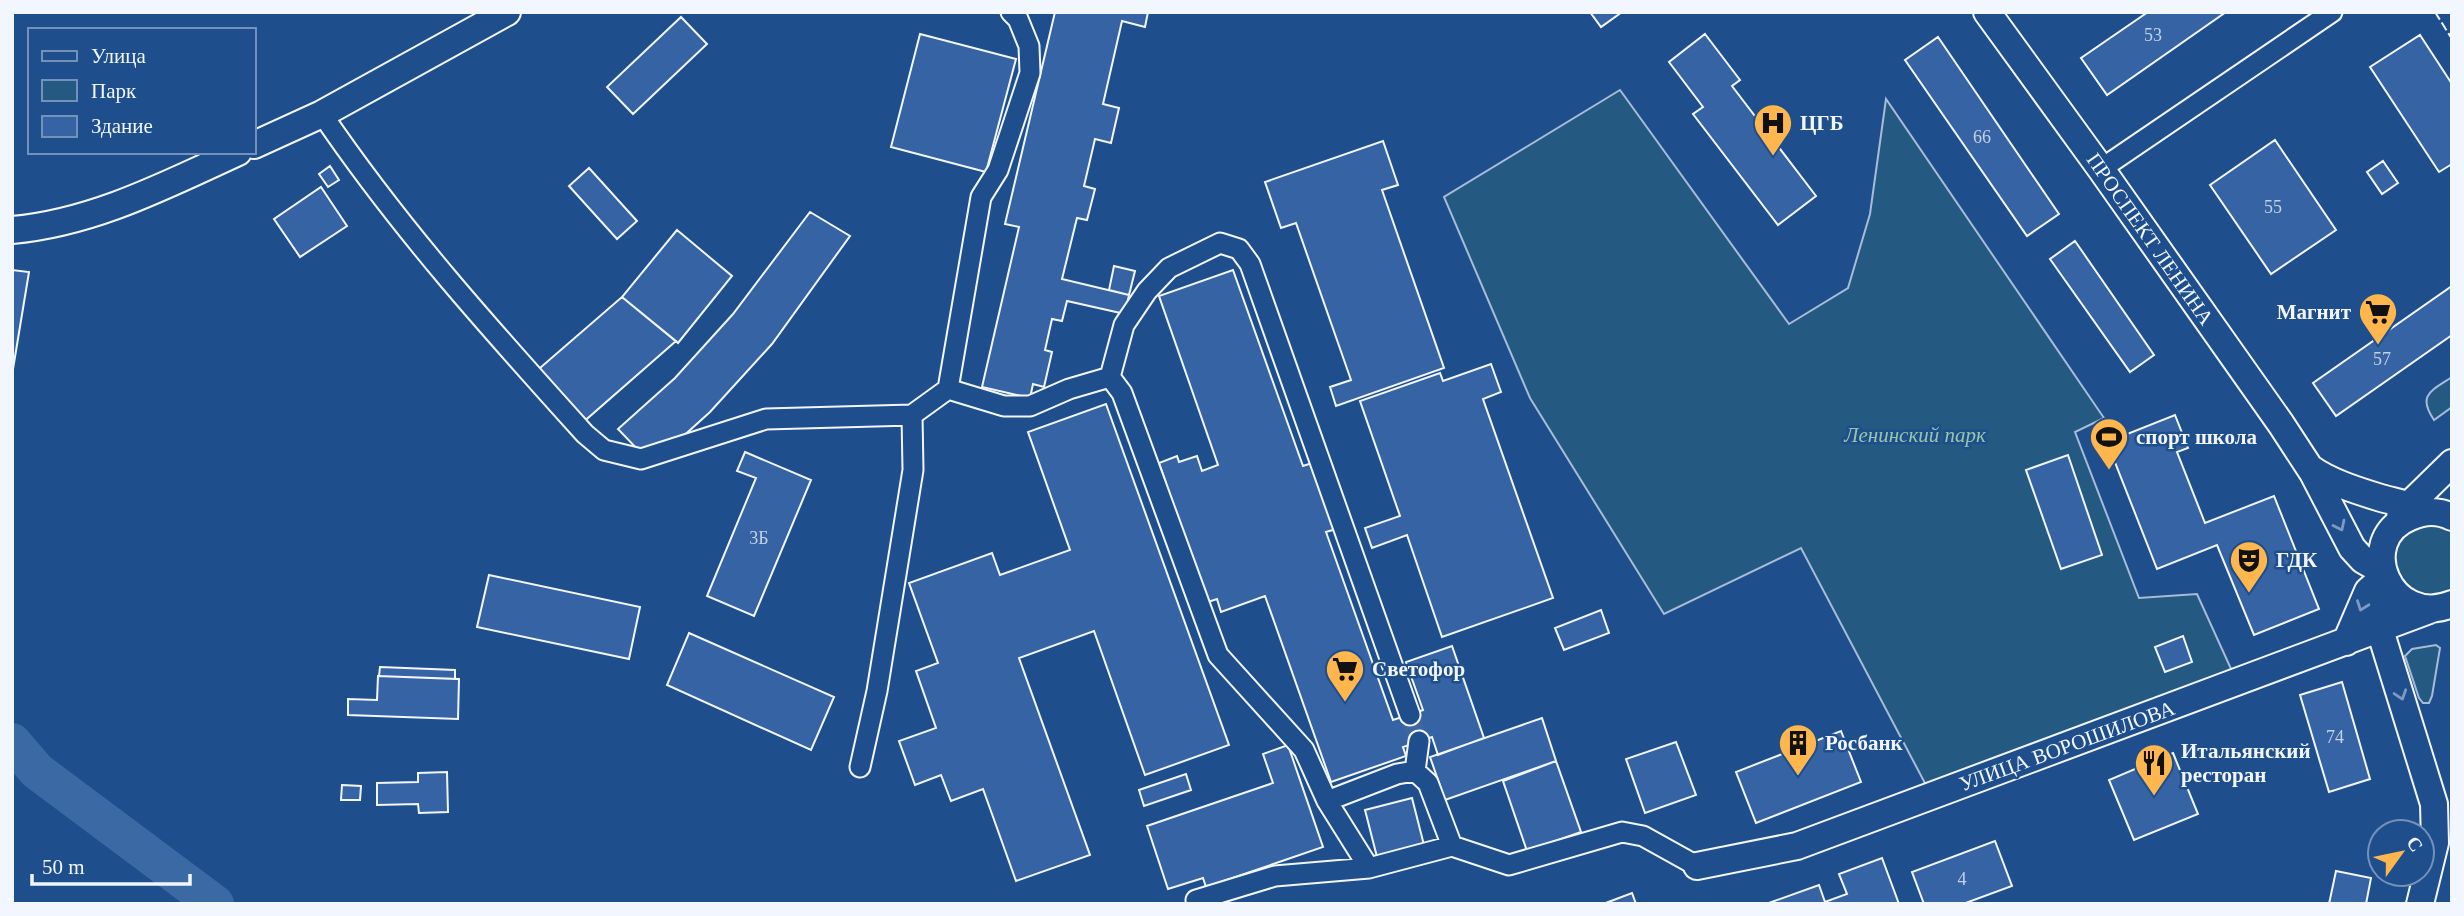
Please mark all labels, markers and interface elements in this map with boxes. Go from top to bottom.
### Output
house number: 53 [2144,25,2162,45]
legend [28,28,256,154]
text: Улица [91,44,146,68]
text: Парк [91,79,137,103]
hospital icon: ЦГБ [1752,102,1794,157]
place label: ЦГБ [1800,111,1844,135]
text: Здание [91,114,153,138]
house number: 66 [1973,127,1991,147]
street label: ПРОСПЕКТ ЛЕНИНА [2082,148,2219,330]
house number: 55 [2264,197,2282,217]
supermarket icon: Магнит [2357,291,2399,346]
place label: Магнит [2277,300,2352,324]
house number: 57 [2373,349,2391,369]
sports icon: спорт школа [2088,416,2130,471]
park label: Ленинский парк [1843,423,1986,447]
place label: спорт школа [2136,425,2257,449]
one-way arrow [2331,519,2345,531]
house number: 3Б [749,528,769,548]
theatre icon: ГДК [2228,539,2270,594]
place label: ГДК [2276,548,2318,572]
one-way arrow [2356,600,2370,612]
supermarket icon: Светофор [1324,648,1366,703]
place label: Светофор [1372,657,1465,681]
one-way arrow [2393,688,2407,701]
street label: УЛИЦА ВОРОШИЛОВА [1956,696,2179,796]
building icon: Росбанк [1777,722,1819,777]
house number: 74 [2326,727,2344,747]
place label: Росбанк [1825,731,1903,755]
place label: Итальянский ресторан [2181,739,2311,787]
restaurant icon: Итальянский ресторан [2133,742,2175,797]
north arrow [2366,818,2436,888]
text: С [2402,833,2427,855]
scale bar [32,842,189,886]
text: 50 m [42,855,85,879]
house number: 4 [1958,869,1967,889]

